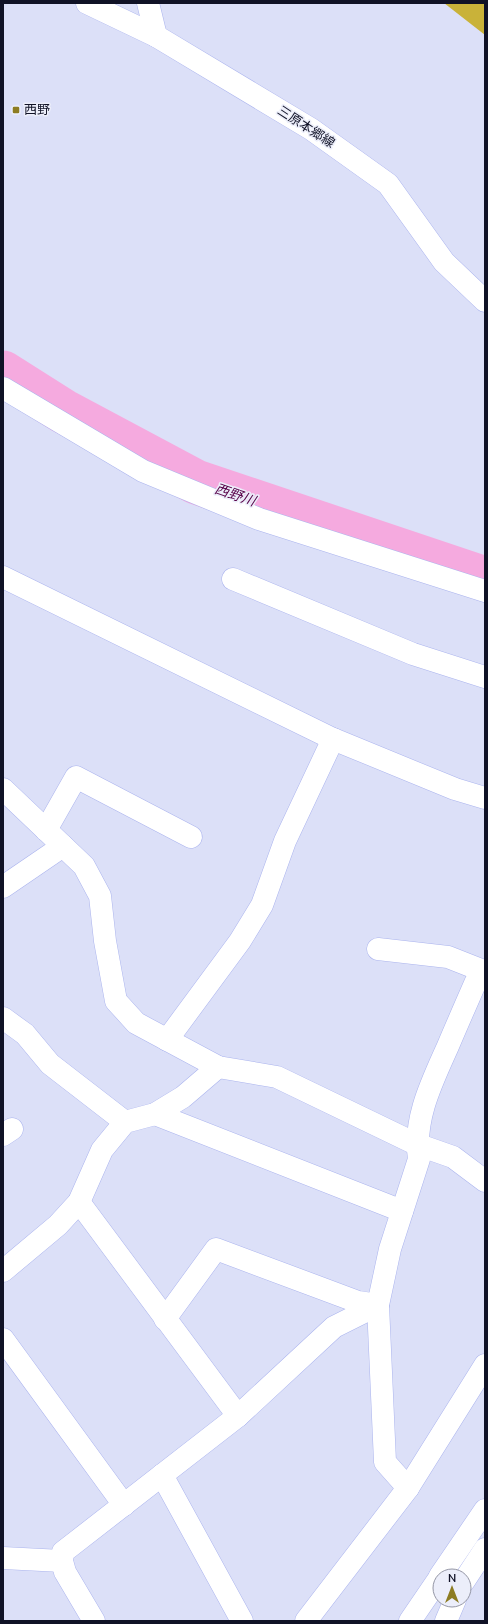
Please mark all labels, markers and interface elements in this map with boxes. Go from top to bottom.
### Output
place label: 西野 [24,101,50,119]
street label: 三原本郷線 [274,102,338,152]
marker: 西野 [11,105,21,115]
water label: 西野川 [212,479,260,511]
north arrow [432,1568,472,1608]
text: N [448,1571,456,1586]

